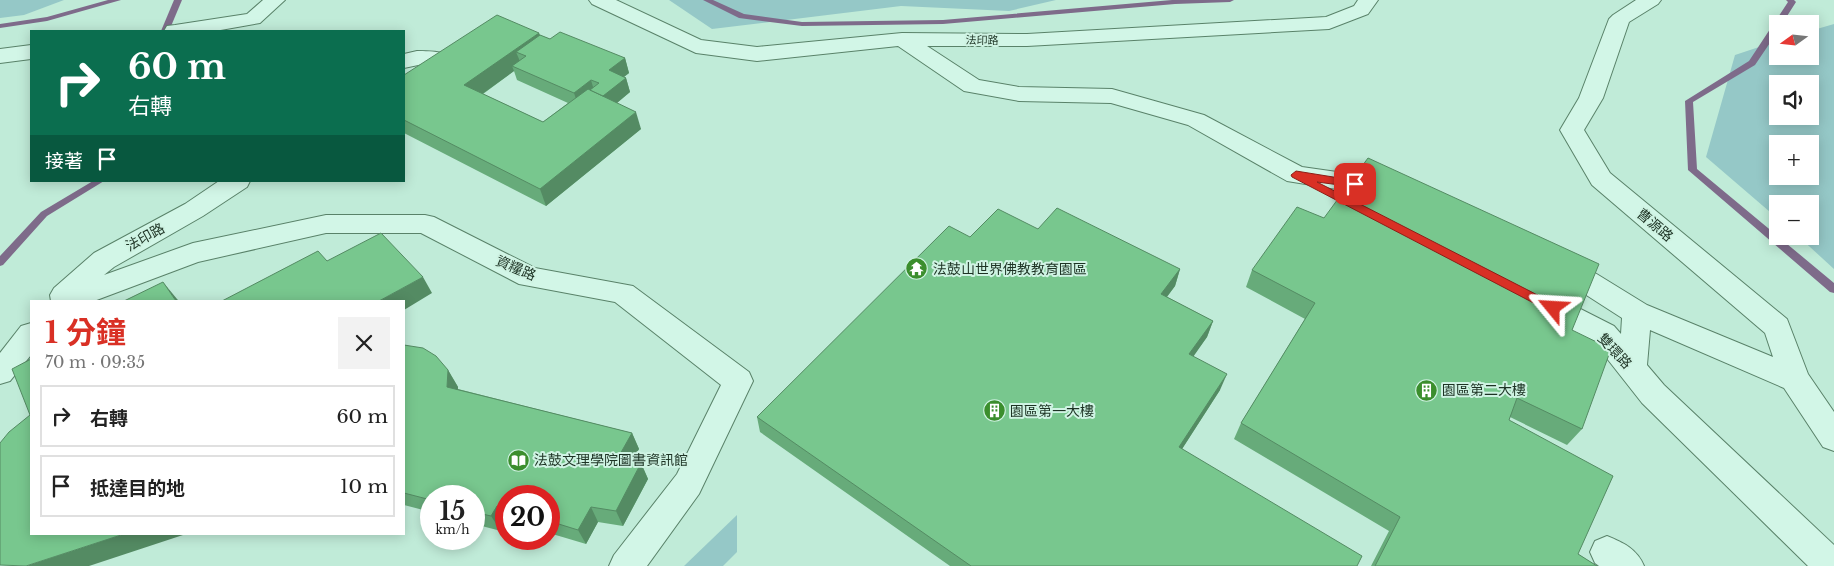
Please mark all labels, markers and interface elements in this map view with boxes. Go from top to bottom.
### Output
north arrow [1769,15,1819,65]
map controls [1769,15,1819,245]
street label: 法印路 [965,33,999,47]
text: 60 m [128,45,226,88]
icon: right [45,50,110,115]
button: sound [1769,75,1819,125]
text: 右轉 [128,93,172,120]
button: + [1769,135,1819,185]
icon: arrive [93,145,121,173]
text: 接著 [45,150,83,173]
pin [1334,163,1376,205]
icon: arrive [1341,170,1369,198]
button: − [1769,195,1819,245]
street label: 曹源路 [1633,205,1677,245]
street label: 法印路 [122,219,168,255]
street label: 資糧路 [493,252,539,284]
temple icon: 法鼓山世界佛教教育園區 [905,257,929,281]
place label: 法鼓山世界佛教教育園區 [933,260,1087,278]
position arrow [1526,281,1578,333]
text: 1 分鐘 [45,314,126,351]
button: close [338,317,390,369]
street label: 雙環路 [1594,330,1636,372]
text: 70 m · 09:35 [45,352,145,372]
building icon: 園區第二大樓 [1414,378,1438,402]
place label: 園區第二大樓 [1442,381,1526,399]
building icon: 園區第一大樓 [982,399,1006,423]
icon: right [47,402,75,430]
place label: 園區第一大樓 [1010,402,1094,420]
text: 60 m [336,405,388,428]
text: 右轉 [90,407,128,430]
library icon: 法鼓文理學院圖書資訊館 [506,448,530,472]
place label: 法鼓文理學院圖書資訊館 [534,451,688,469]
icon: arrive [47,472,75,500]
text: 10 m [340,475,388,498]
text: 抵達目的地 [90,477,185,500]
speed limit sign: 20 [495,485,560,550]
text: 15 [440,496,465,527]
text: km/h [435,522,470,537]

